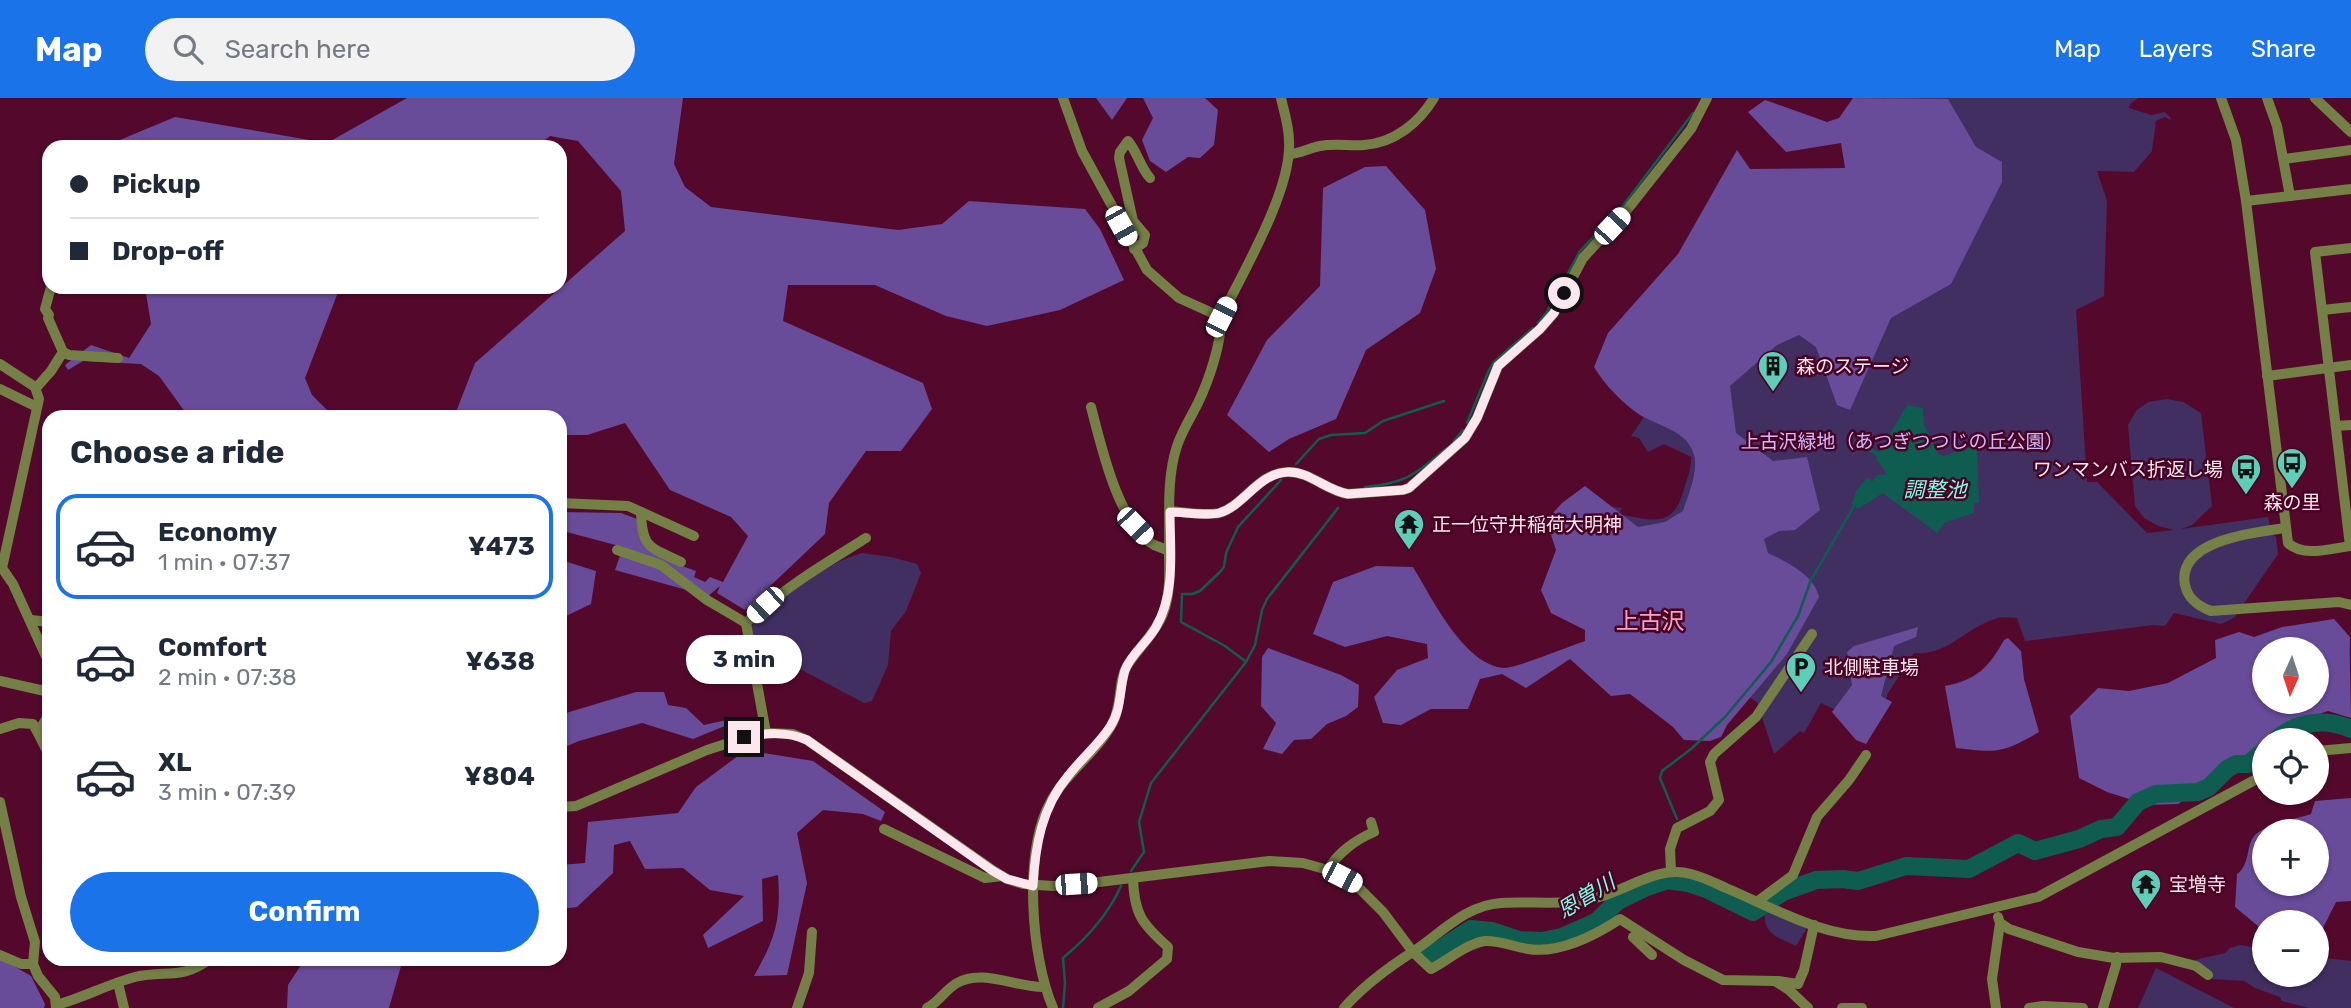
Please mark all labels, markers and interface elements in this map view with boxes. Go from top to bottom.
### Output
search box [145,18,635,81]
text: Map [35,30,103,69]
icon: search [169,30,207,68]
text: Search here [225,34,370,65]
text: Map [2054,35,2101,63]
text: Layers [2139,35,2213,63]
text: Share [2251,35,2316,63]
text: Pickup [112,169,201,200]
car [1102,203,1141,249]
car [1590,203,1635,249]
text: Drop-off [112,236,224,267]
route start [1548,277,1580,309]
car [1203,294,1240,340]
building icon: 森のステージ [1756,349,1790,393]
place label: 森のステージ [1796,355,1910,378]
park label: 上古沢緑地（あつぎつつじの丘公園） [1740,430,2064,453]
text: Choose a ride [70,433,284,471]
bus stop icon: 森の里 [2275,446,2309,490]
bus stop icon: ワンマンバス折返し場 [2229,452,2263,496]
place label: ワンマンバス折返し場 [2033,458,2223,481]
water label: 調整池 [1904,477,1968,502]
place label: 森の里 [2263,491,2321,514]
car [1113,504,1158,548]
temple icon: 正一位守井稲荷大明神 [1392,507,1426,551]
place label: 正一位守井稲荷大明神 [1432,513,1622,536]
icon: car [74,515,137,578]
text: Economy [158,517,277,548]
text: ¥473 [468,531,535,562]
text: 1 min · 07:37 [158,548,290,576]
car [743,583,788,627]
district label: 上古沢 [1616,607,1685,635]
icon: car [74,630,137,693]
text: Comfort [158,632,267,663]
callout: 3 min [686,636,802,684]
north arrow [2252,637,2329,714]
map controls [2252,637,2329,987]
text: 3 min [713,645,775,673]
text: ¥638 [465,646,535,677]
parking icon: 北側駐車場 [1784,650,1818,694]
place label: 北側駐車場 [1824,656,1919,679]
text: 2 min · 07:38 [158,663,297,691]
route end [728,721,760,753]
button: locate [2252,728,2329,805]
icon: car [74,745,137,808]
text: XL [158,747,191,778]
text: ¥804 [464,761,535,792]
text: 3 min · 07:39 [158,778,296,806]
button: + [2252,819,2329,896]
car [1319,858,1366,896]
temple icon: 宝増寺 [2129,867,2163,911]
water label: 恩曽川 [1553,868,1621,923]
button: Confirm [70,872,539,952]
car [1055,872,1098,896]
place label: 宝増寺 [2169,873,2226,896]
button: − [2252,910,2329,987]

